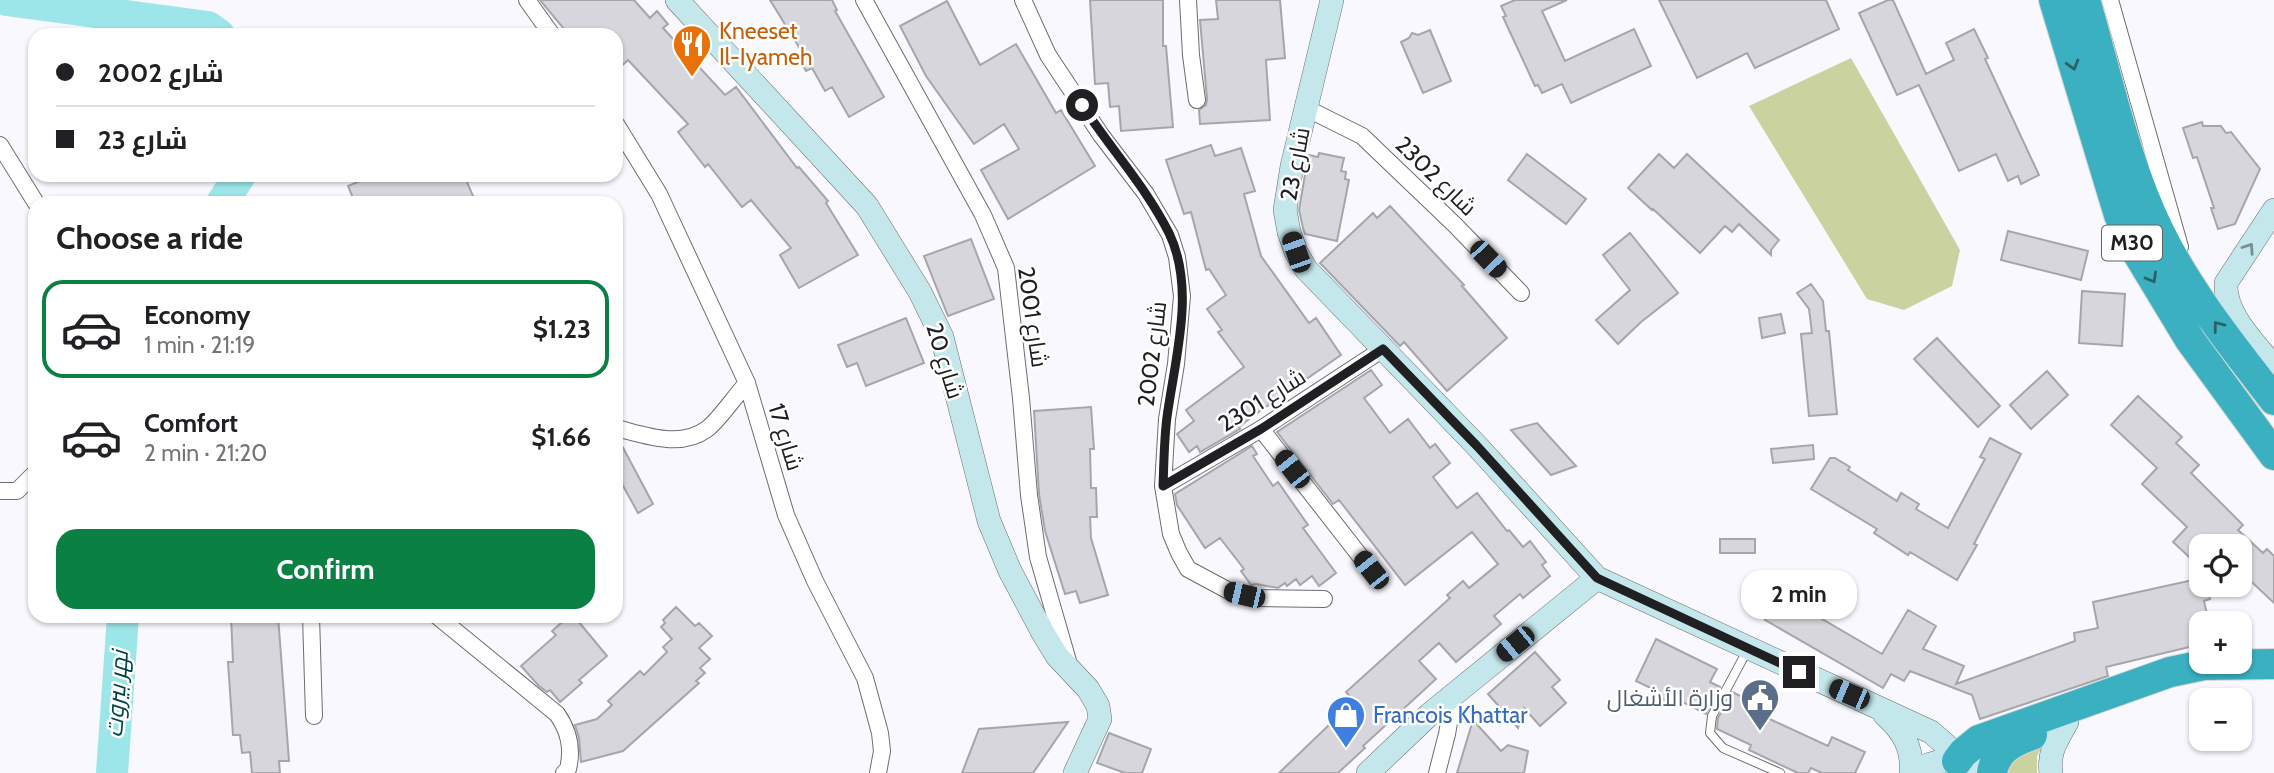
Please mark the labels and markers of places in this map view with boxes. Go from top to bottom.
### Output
place label: Kneeset Il-Iyameh [719,17,812,71]
restaurant icon: Kneeset Il-Iyameh [671,23,713,78]
public building icon: وزارة الأشغال [1739,677,1781,732]
place label: وزارة الأشغال [1607,684,1733,712]
shop icon: Francois Khattar [1325,694,1367,749]
place label: Francois Khattar [1373,701,1528,729]

